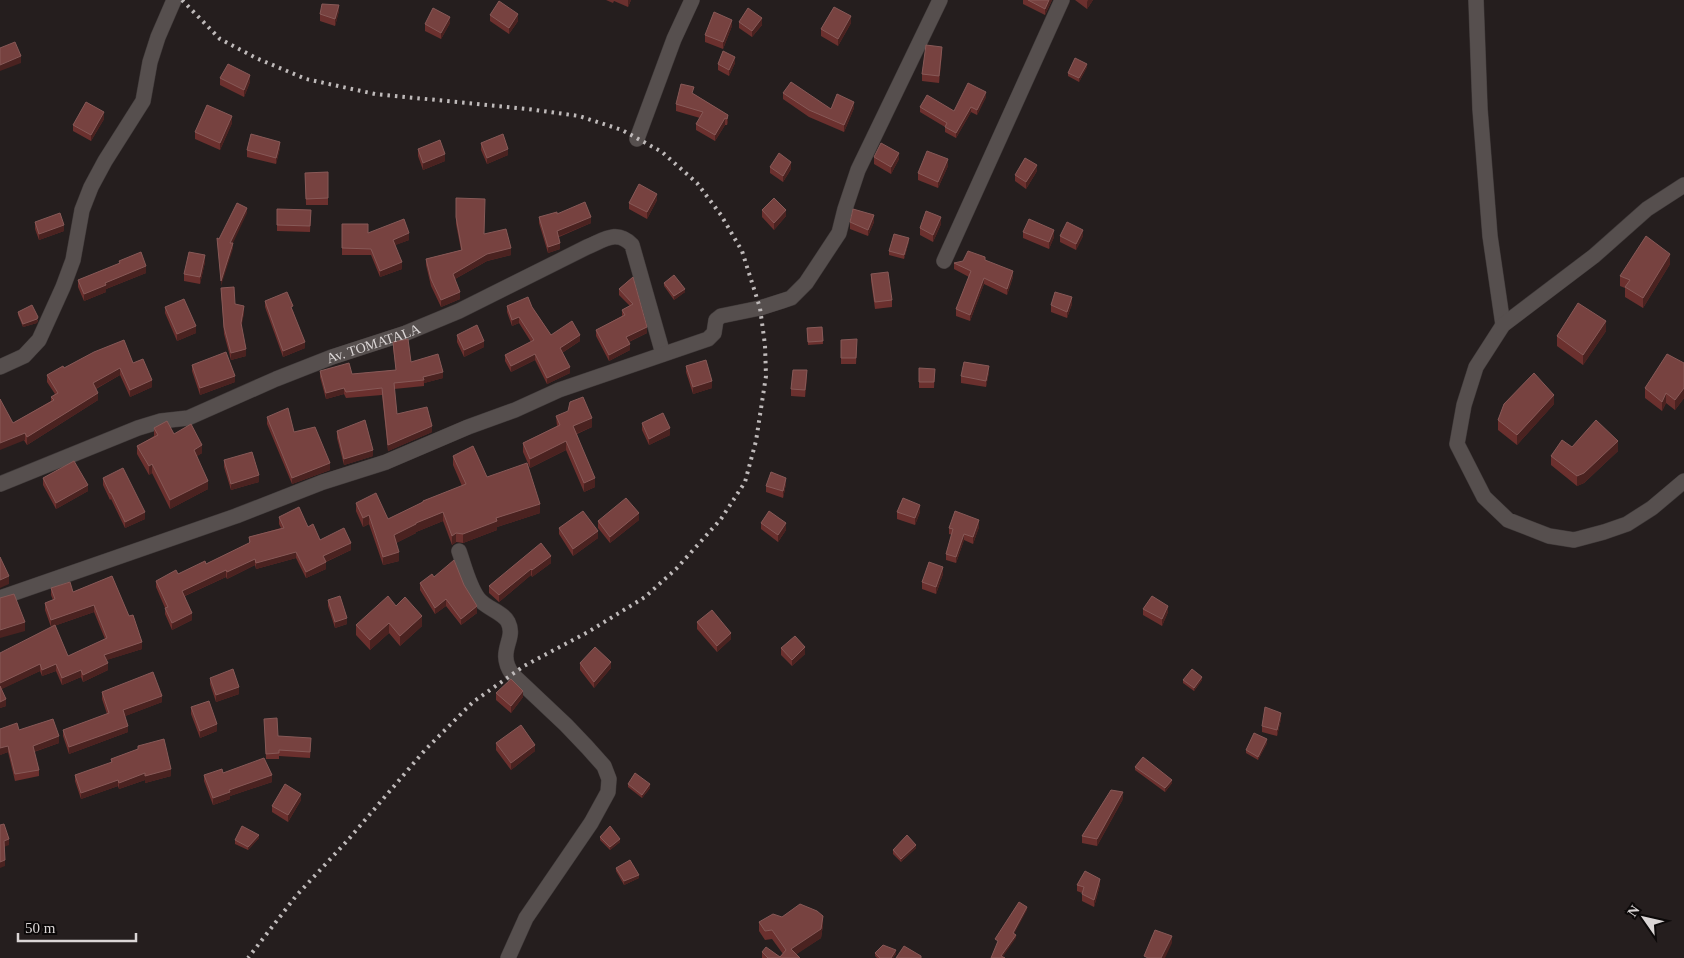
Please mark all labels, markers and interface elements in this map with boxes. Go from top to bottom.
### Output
street label: Av. TOMATALA [324,320,423,366]
north arrow [1619,893,1669,943]
text: N [1625,903,1643,919]
scale bar [18,910,135,942]
text: 50 m [25,920,56,936]

